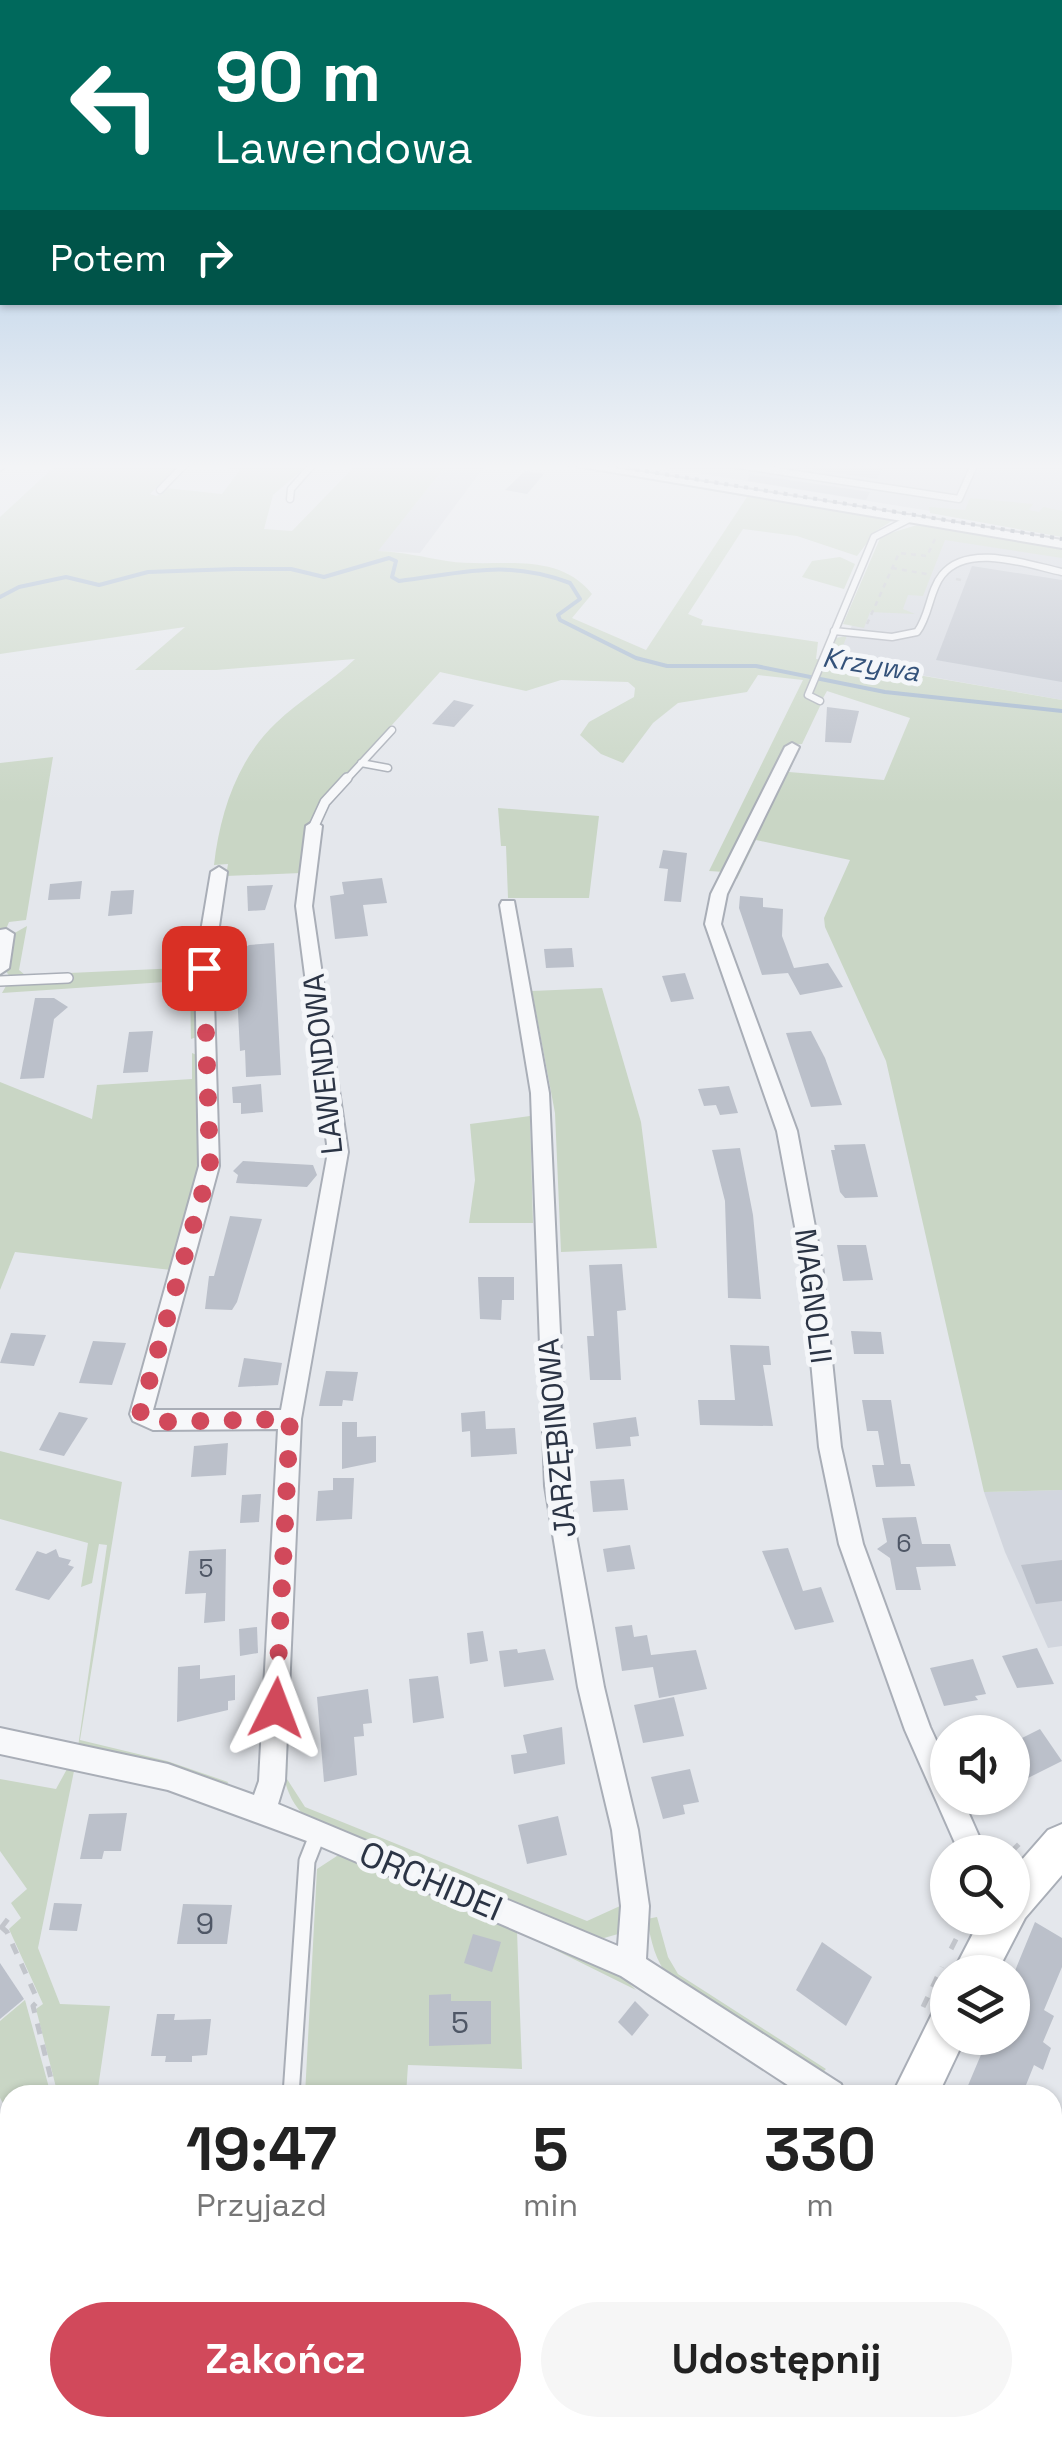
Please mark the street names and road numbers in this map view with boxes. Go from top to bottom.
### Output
street label: LAWENDOWA [294,972,351,1156]
street label: MAGNOLII [786,1226,841,1365]
street label: JARZĘBINOWA [528,1337,585,1539]
street label: ORCHIDEI [353,1831,509,1931]

